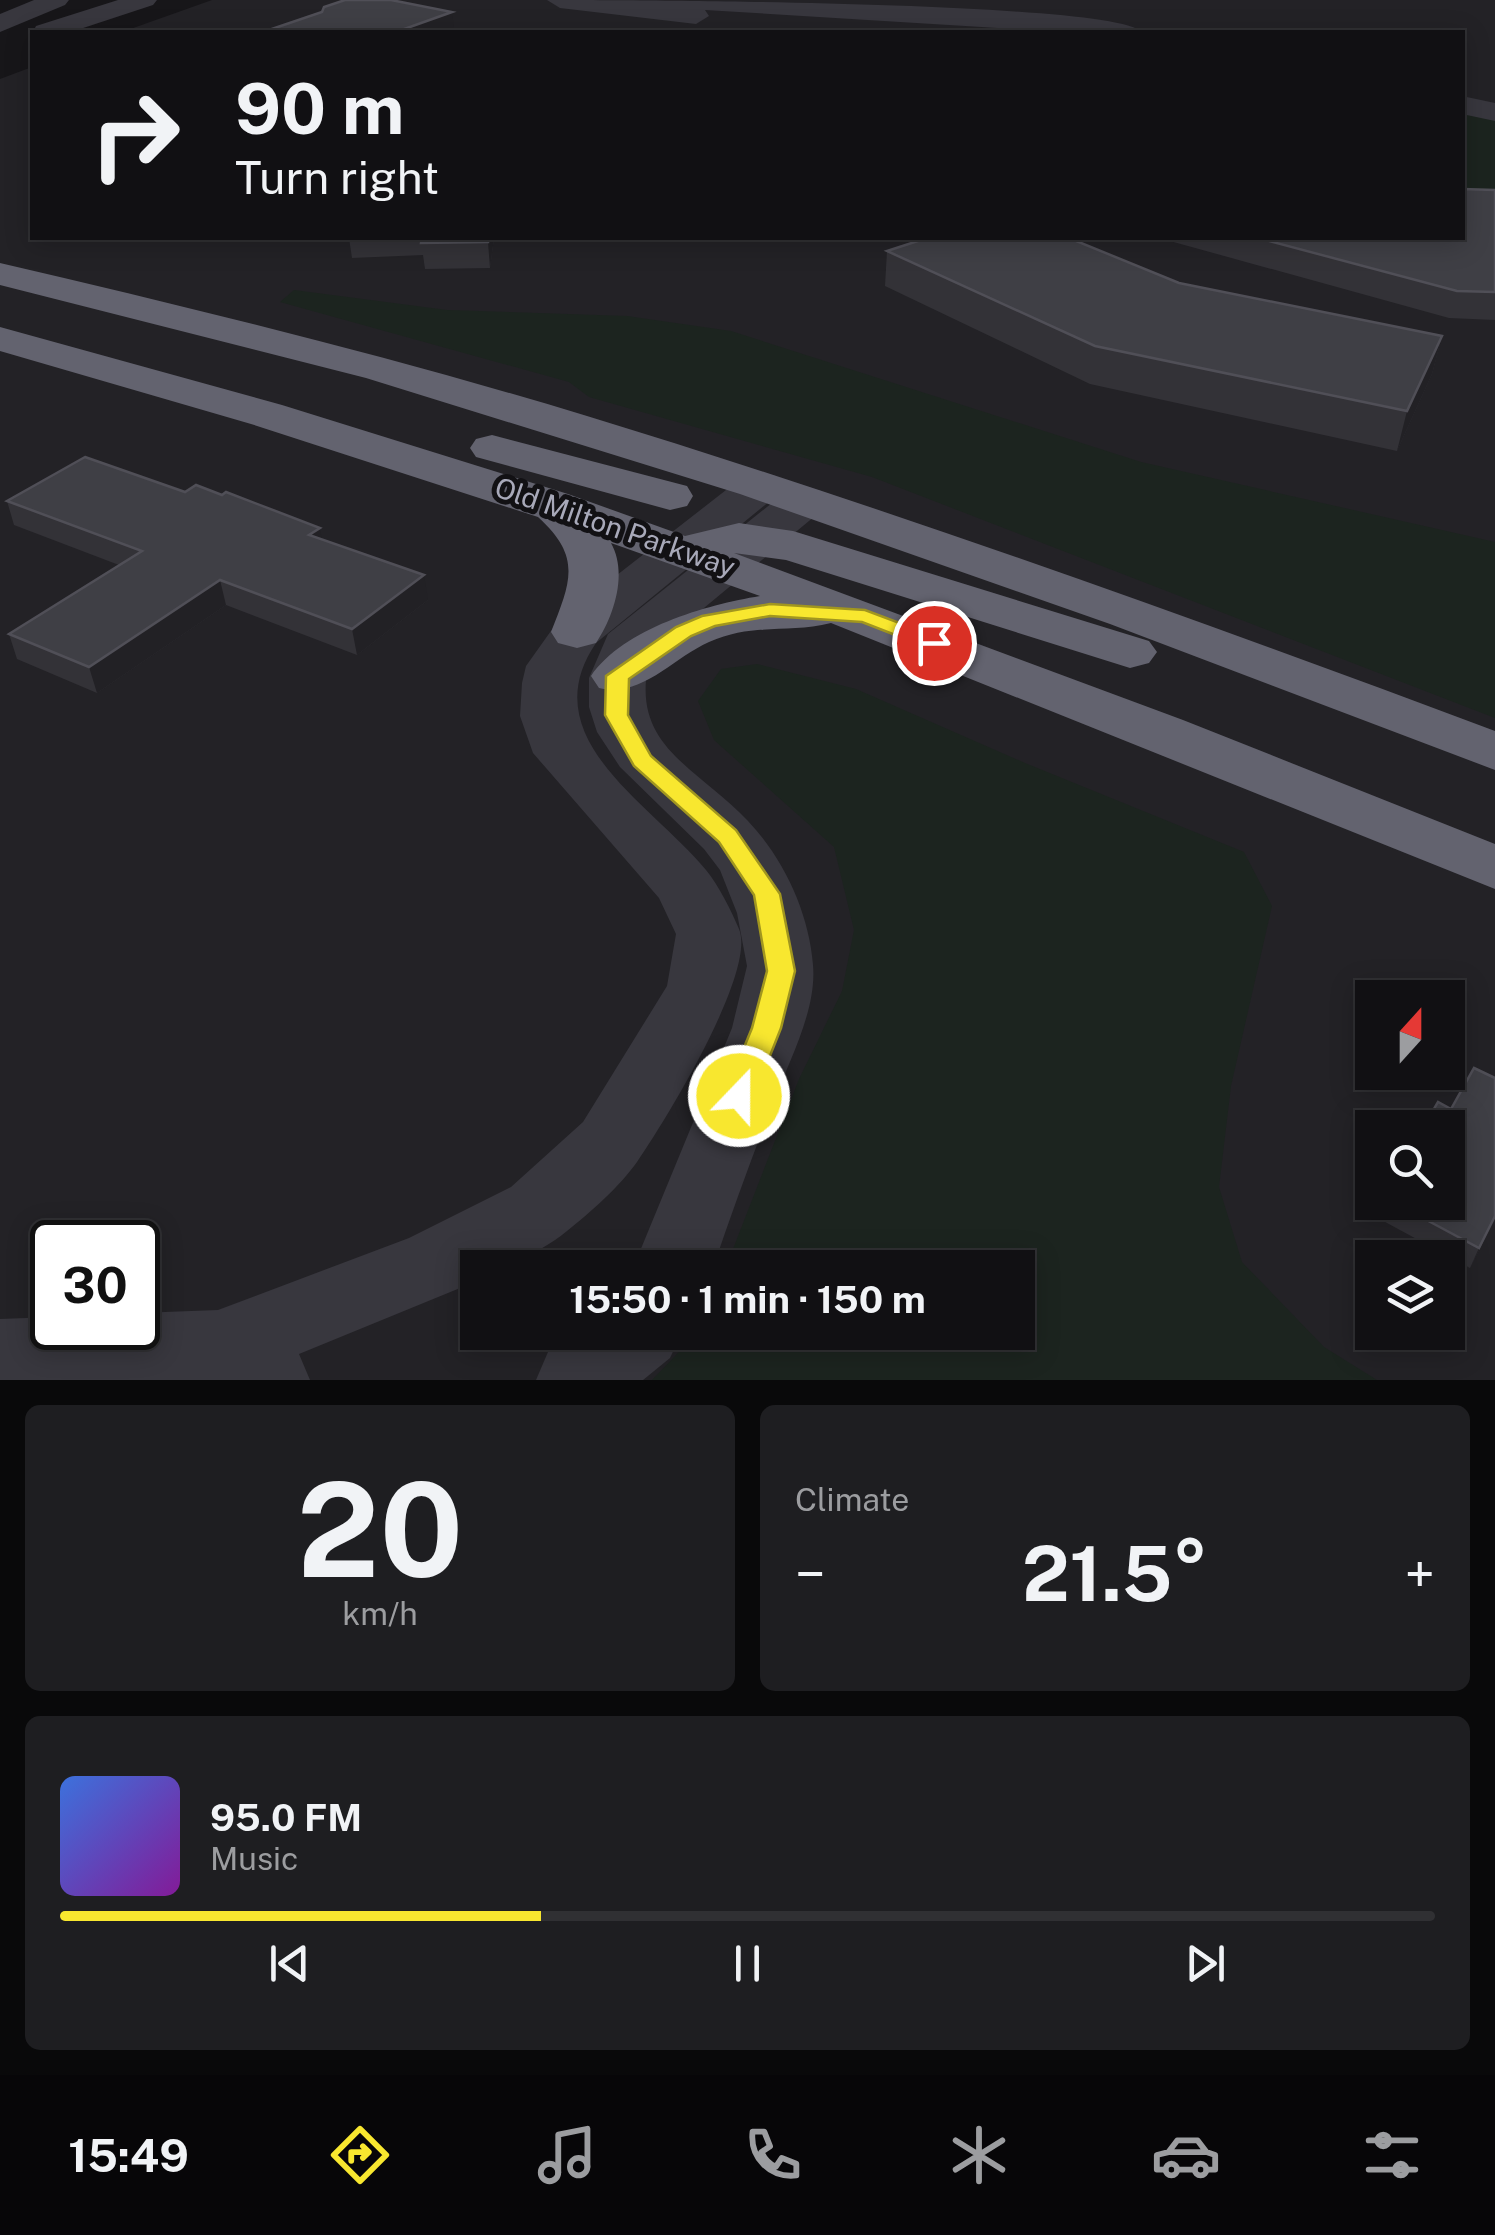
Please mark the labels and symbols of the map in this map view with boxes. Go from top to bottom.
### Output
street label: Old Milton Parkway [491,470,740,583]
pin [892,601,977,686]
north arrow [1355,980,1465,1090]
position arrow [687,1044,791,1148]
speed limit sign: 30 [30,1220,160,1350]

